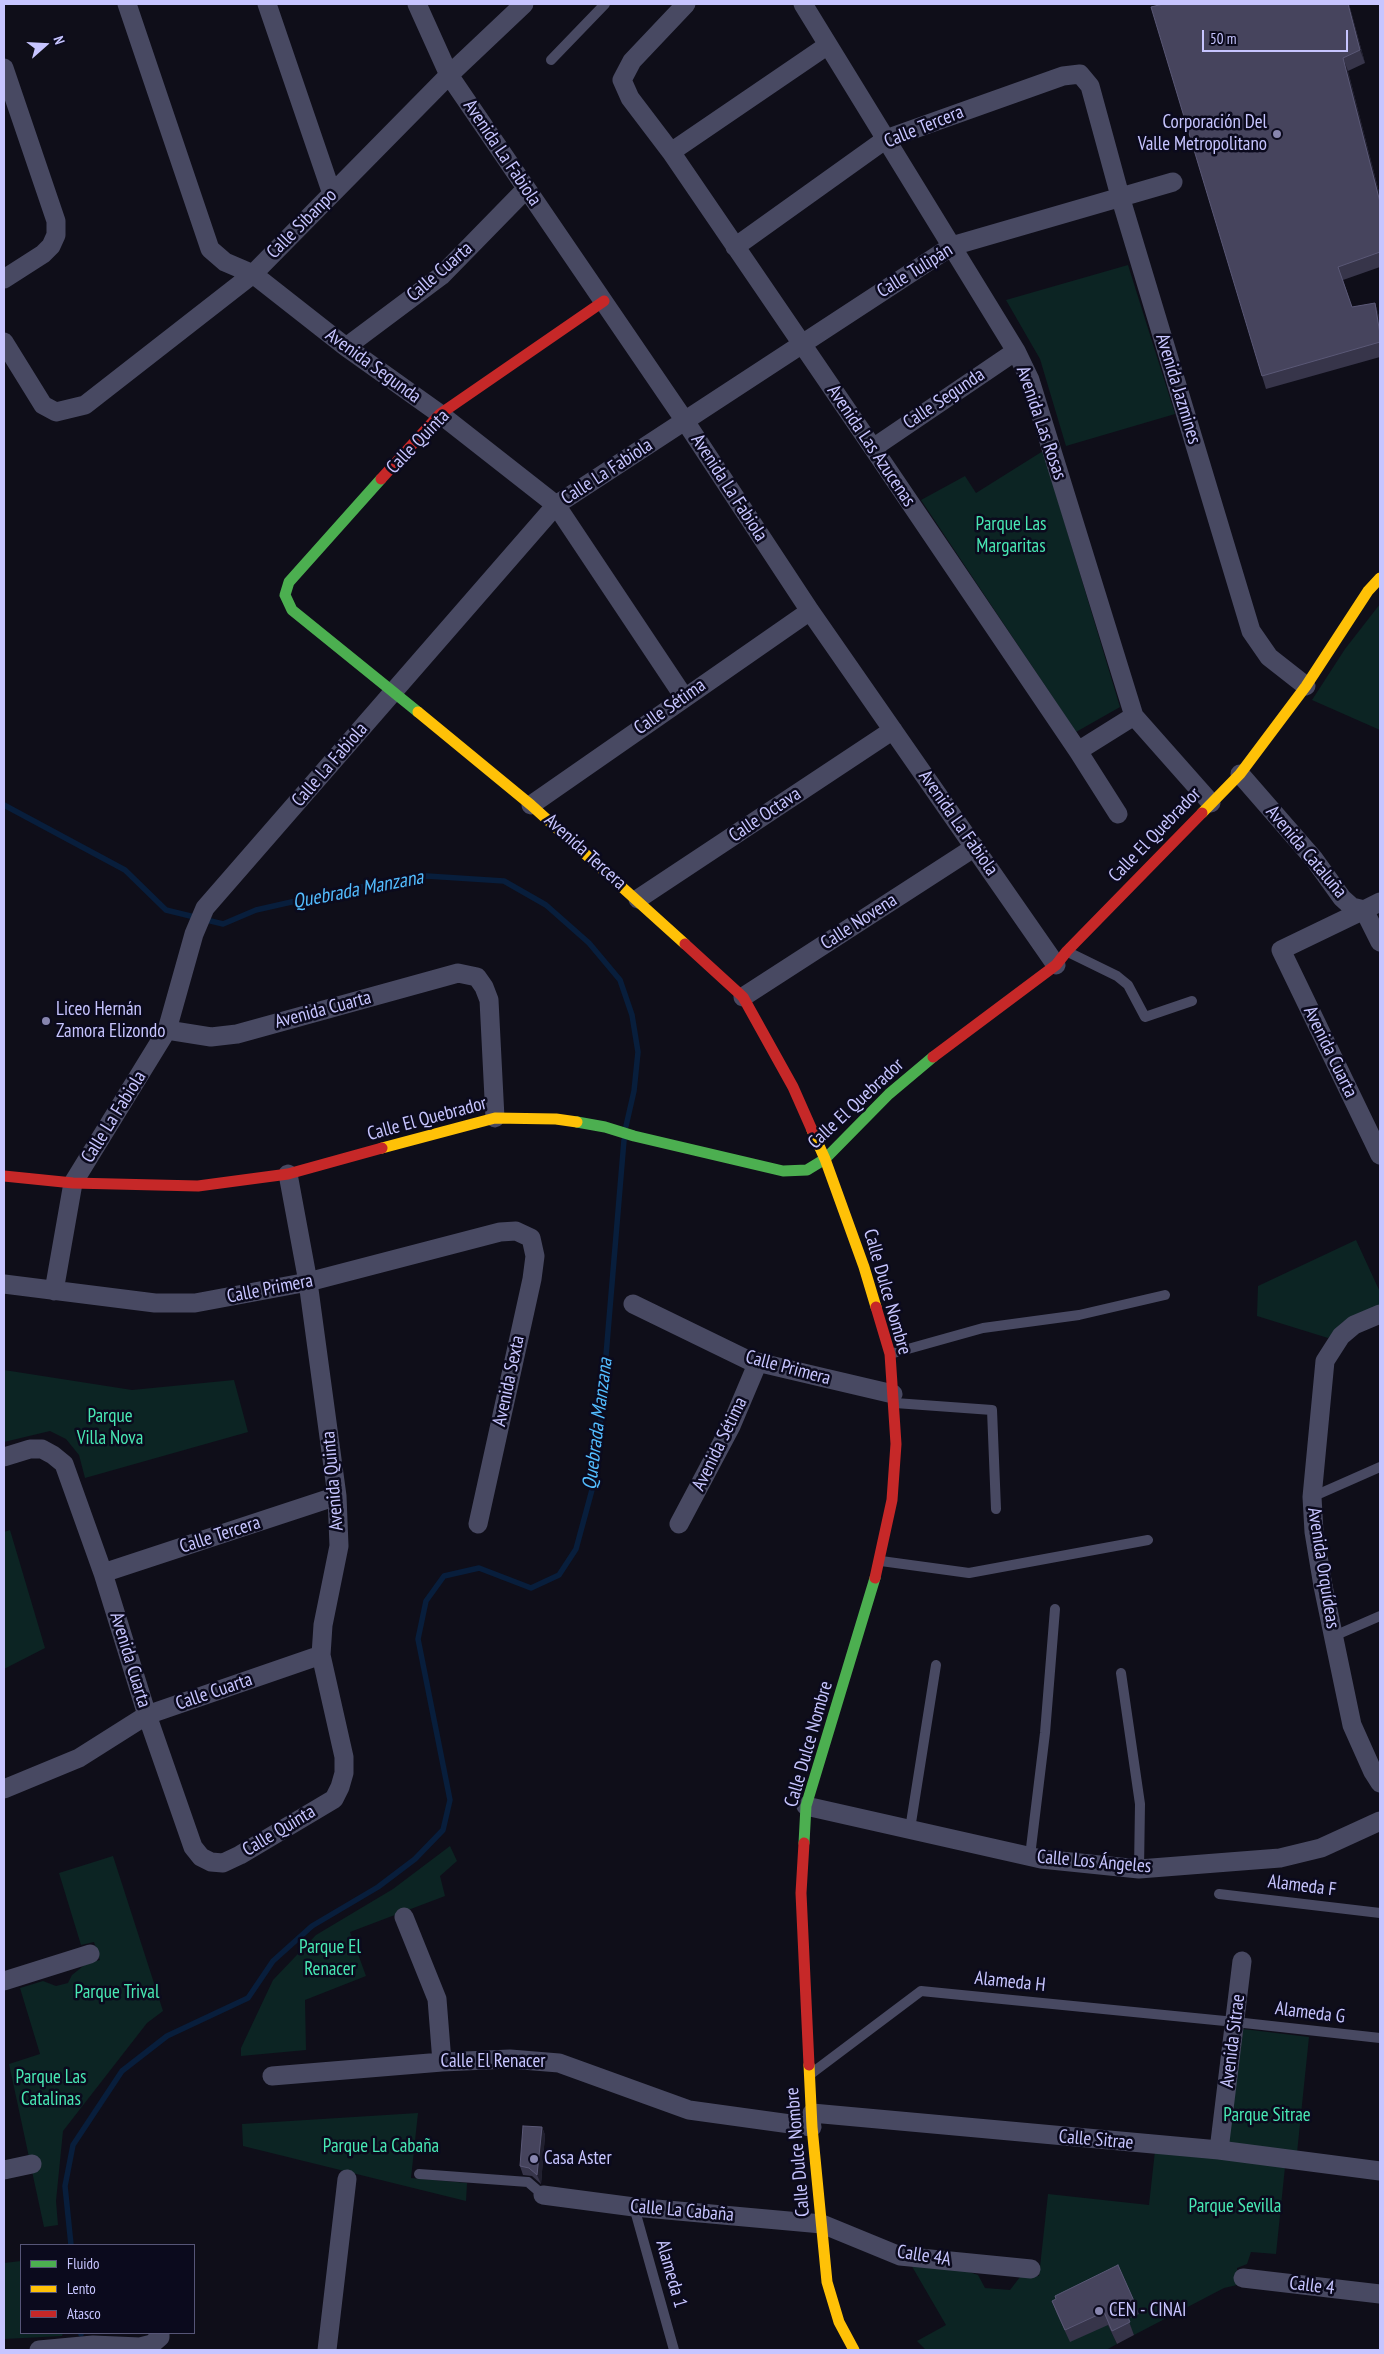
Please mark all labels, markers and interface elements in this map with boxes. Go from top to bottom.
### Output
north arrow [20,20,70,70]
scale bar [1204,20,1350,52]
text: 50 m [1210,29,1236,48]
text: N [49,34,69,47]
street label: Avenida La Fabiola [458,96,546,210]
street label: Calle Tercera [881,101,967,153]
place label: Corporación Del Valle Metropolitano [1138,112,1267,156]
marker: Corporación Del Valle Metropolitano [1271,128,1283,140]
street label: Calle Sibanpo [262,184,342,264]
street label: Calle Cuarta [402,237,478,307]
street label: Calle Tulipán [873,239,957,303]
street label: Avenida Segunda [321,324,425,408]
street label: Avenida Jazmines [1150,331,1206,447]
street label: Calle Segunda [899,363,989,435]
street label: Avenida Las Rosas [1011,363,1071,483]
street label: Avenida Las Azucenas [822,381,920,511]
street label: Calle Quinta [382,405,454,479]
street label: Avenida La Fabiola [686,430,772,546]
street label: Calle La Fabiola [557,434,657,510]
park label: Parque Las Margaritas [976,514,1046,558]
street label: Calle Sétima [630,674,710,740]
street label: Calle La Fabiola [287,718,373,812]
street label: Avenida La Fabiola [913,766,1003,880]
street label: Calle Octava [725,783,805,847]
street label: Calle El Quebrador [1104,783,1206,887]
street label: Avenida Cataluña [1261,801,1351,903]
street label: Avenida Tercera [539,809,631,895]
water label: Quebrada Manzana [291,866,425,914]
street label: Calle Novena [817,889,901,955]
street label: Avenida Cuarta [272,986,374,1034]
place label: Liceo Hernán Zamora Elizondo [56,999,165,1043]
street label: Avenida Cuarta [1298,1003,1362,1101]
marker: Liceo Hernán Zamora Elizondo [40,1015,52,1027]
street label: Calle El Quebrador [803,1054,909,1154]
street label: Calle La Fabiola [77,1067,151,1167]
street label: Calle El Quebrador [365,1092,489,1146]
street label: Calle Dulce Nombre [858,1226,916,1358]
street label: Calle Primera [225,1269,315,1309]
street label: Avenida Sexta [488,1334,530,1428]
street label: Calle Primera [743,1346,833,1390]
water label: Quebrada Manzana [578,1357,618,1491]
street label: Avenida Sétima [688,1394,752,1494]
park label: Parque Villa Nova [77,1406,143,1450]
street label: Avenida Quinta [317,1430,349,1532]
street label: Avenida Orquídeas [1302,1506,1344,1630]
street label: Calle Tercera [177,1511,263,1559]
street label: Avenida Cuarta [105,1609,155,1711]
street label: Calle Cuarta [173,1668,255,1716]
street label: Calle Dulce Nombre [780,1678,838,1810]
street label: Calle Quinta [239,1800,319,1862]
street label: Calle Los Ángeles [1036,1846,1152,1878]
street label: Alameda F [1266,1870,1338,1902]
park label: Parque El Renacer [299,1937,361,1981]
street label: Alameda H [973,1967,1047,1997]
park label: Parque Trival [75,1982,159,2004]
street label: Avenida Sitrae [1216,1993,1250,2089]
street label: Alameda G [1274,1997,1346,2029]
street label: Calle El Renacer [440,2051,546,2073]
park label: Parque Las Catalinas [16,2067,86,2111]
street label: Calle Dulce Nombre [781,2086,815,2218]
park label: Parque Sitrae [1223,2105,1311,2127]
street label: Calle Sitrae [1058,2125,1134,2155]
park label: Parque La Cabaña [323,2136,439,2158]
place label: Casa Aster [544,2148,612,2170]
marker: Casa Aster [528,2153,540,2165]
street label: Calle La Cabaña [629,2195,735,2227]
park label: Parque Sevilla [1189,2196,1281,2218]
street label: Alameda 1 [650,2237,692,2311]
street label: Calle 4A [895,2240,953,2272]
legend [20,2244,195,2334]
text: Fluido [67,2254,99,2273]
street label: Calle 4 [1288,2272,1336,2300]
text: Lento [67,2279,96,2298]
place label: CEN - CINAI [1109,2300,1186,2322]
text: Atasco [67,2304,101,2323]
marker: CEN - CINAI [1093,2305,1105,2317]

